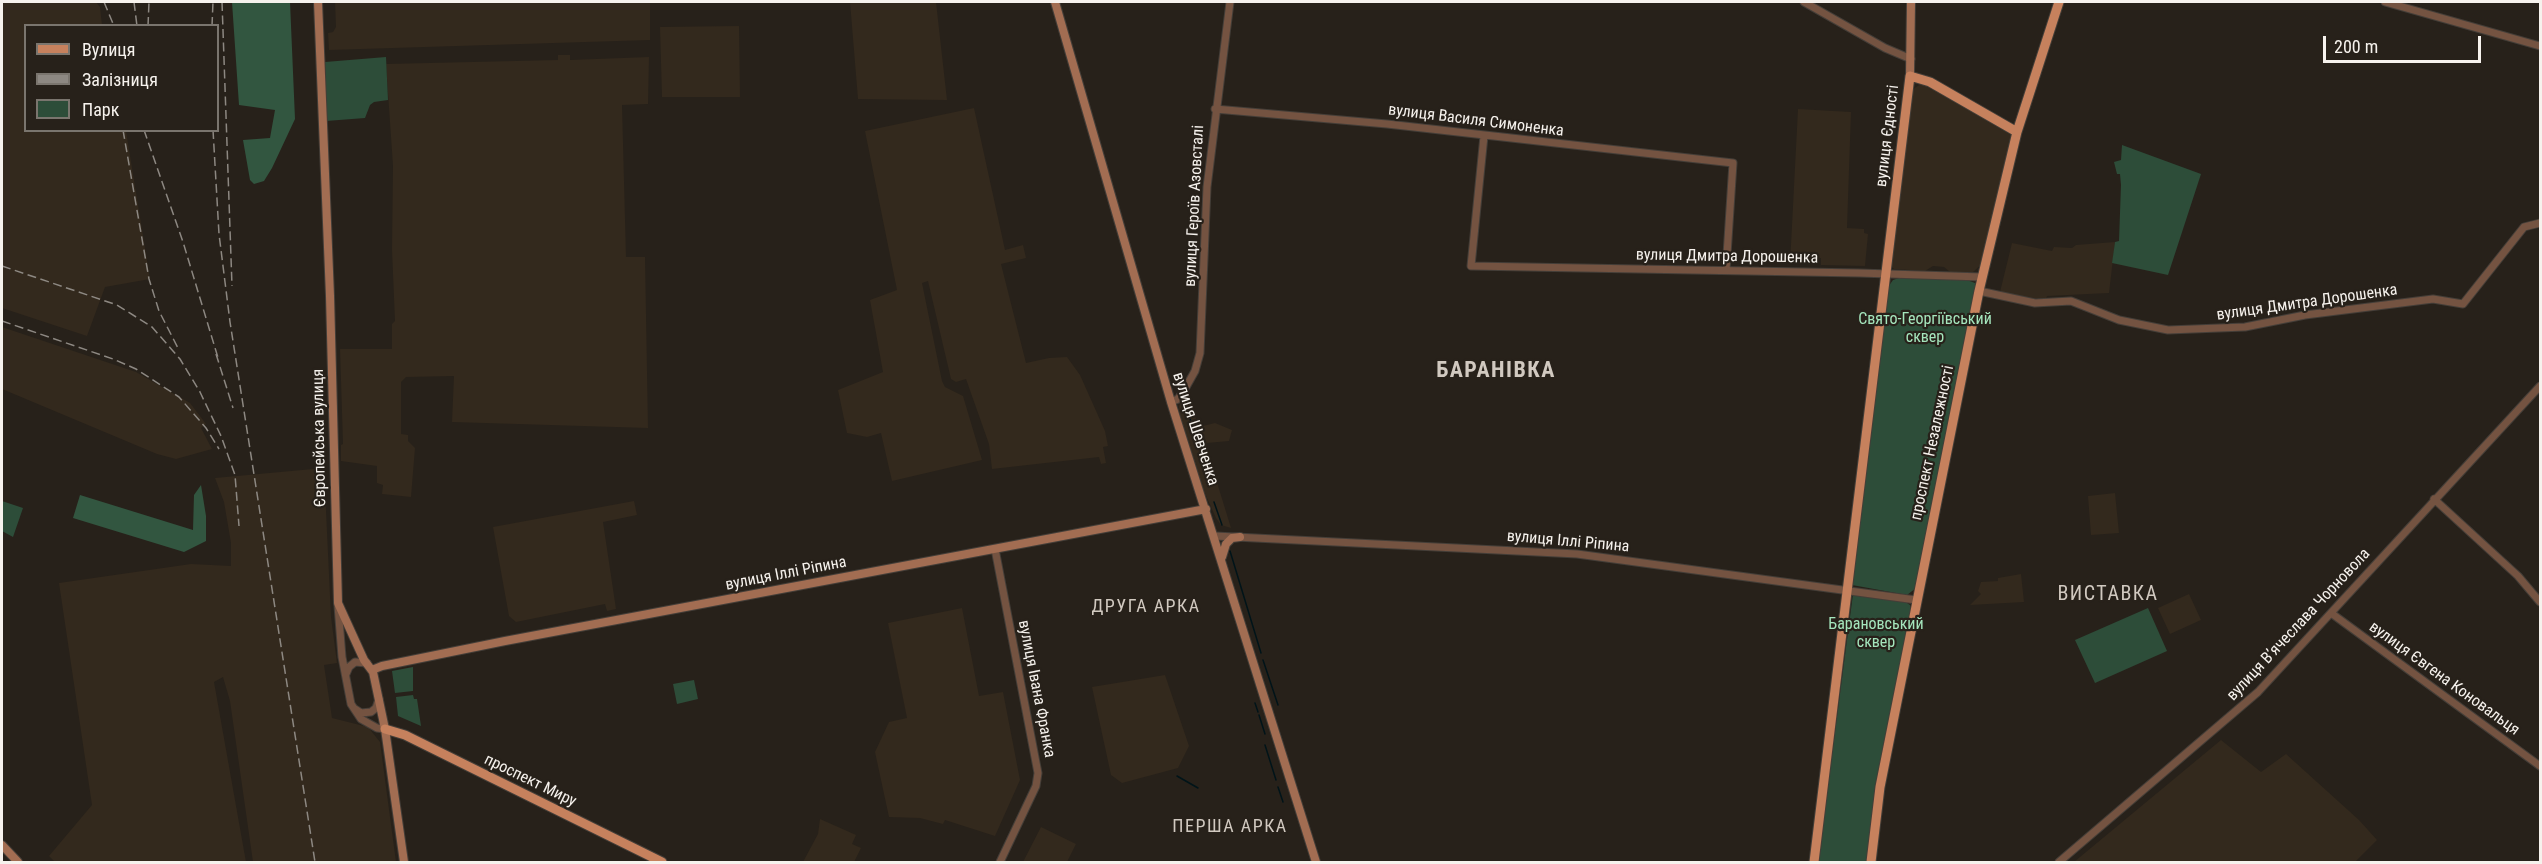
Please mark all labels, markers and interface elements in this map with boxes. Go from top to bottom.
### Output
legend [24,24,219,132]
scale bar [2326,24,2484,62]
text: 200 m [2334,36,2378,57]
text: Вулиця [82,39,136,60]
text: Залізниця [82,69,158,90]
street label: вулиця Єдності [1872,84,1904,188]
text: Парк [82,99,119,120]
street label: вулиця Василя Симоненка [1387,101,1565,141]
street label: вулиця Героїв Азовсталі [1181,125,1209,287]
street label: вулиця Дмитра Дорошенка [1636,246,1818,268]
street label: вулиця Дмитра Дорошенка [2215,281,2399,325]
park label: Свято-Георгіївський сквер [1858,310,1992,348]
district label: БАРАНІВКА [1436,358,1556,384]
street label: проспект Незалежності [1907,364,1959,522]
street label: Європейська вулиця [309,369,331,507]
street label: вулиця Шевченка [1168,370,1222,488]
street label: вулиця Іллі Ріпина [1506,527,1630,557]
street label: вулиця Вʼячеслава Чорновола [2223,545,2375,705]
street label: вулиця Іллі Ріпина [724,553,848,595]
district label: ВИСТАВКА [2057,583,2159,607]
district label: ДРУГА АРКА [1091,596,1201,618]
park label: Барановський сквер [1828,615,1924,653]
street label: вулиця Євгена Коновальця [2365,618,2523,740]
street label: вулиця Івана Франка [1013,619,1059,759]
street label: проспект Миру [481,750,579,812]
district label: ПЕРША АРКА [1172,816,1288,838]

